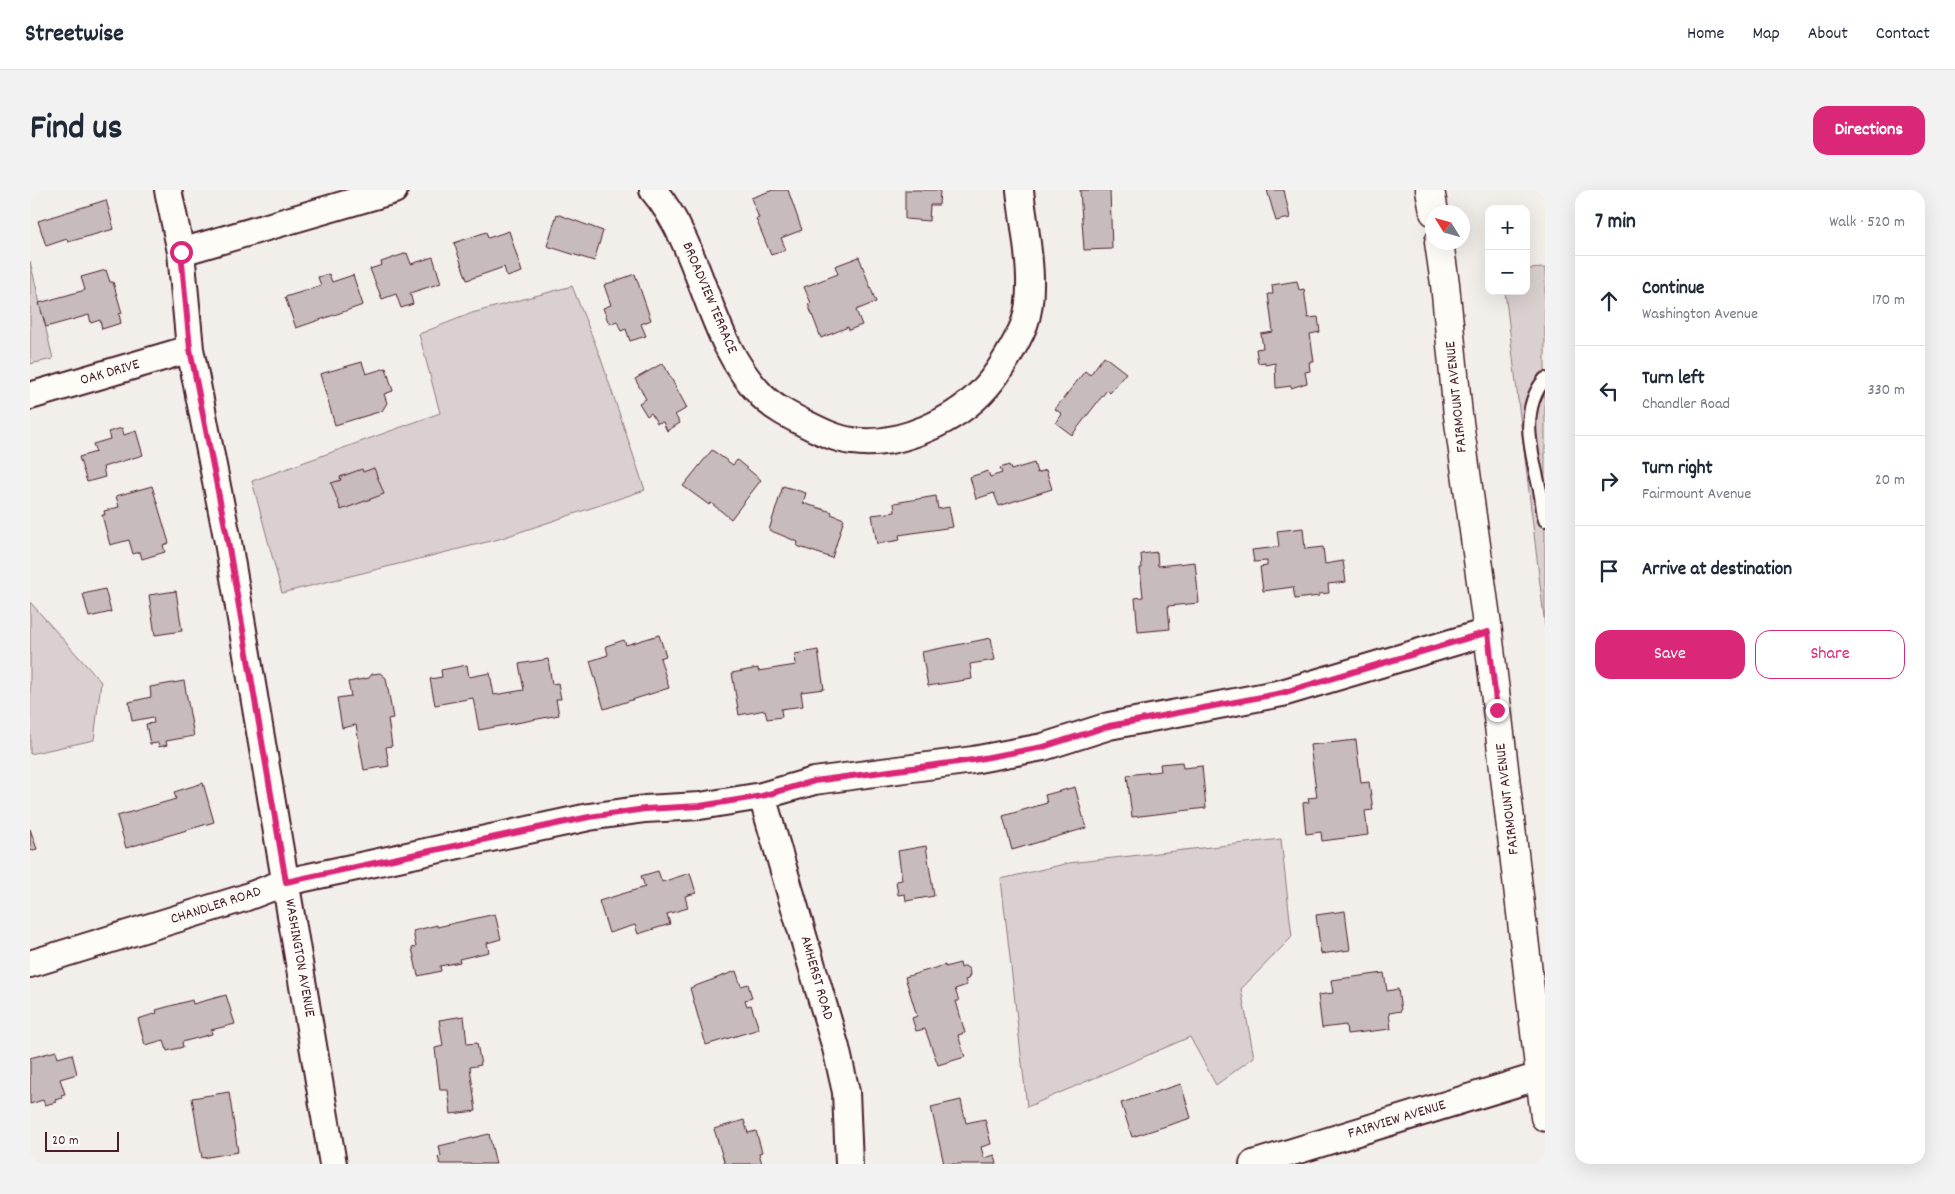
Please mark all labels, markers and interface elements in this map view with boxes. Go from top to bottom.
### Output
text: Streetwise [25,18,124,52]
text: Home [1687,22,1724,47]
text: Map [1752,22,1780,47]
text: About [1808,22,1848,47]
text: Contact [1876,22,1930,47]
text: Find us [30,105,122,155]
button: Directions [1813,106,1925,155]
north arrow [1425,205,1470,250]
map controls [1485,205,1530,295]
button: + [1485,205,1530,250]
text: 7 min [1595,208,1636,238]
text: Walk · 520 m [1829,211,1905,234]
street label: BROADVIEW TERRACE [676,239,743,357]
route start [170,241,193,264]
button: − [1485,250,1530,295]
text: Continue [1642,276,1704,303]
icon: ahead [1595,287,1623,315]
text: 170 m [1872,289,1905,312]
text: Washington Avenue [1642,303,1758,326]
street label: FAIRMOUNT AVENUE [1440,340,1474,454]
street label: OAK DRIVE [78,354,142,392]
text: Turn left [1642,366,1705,393]
icon: left [1595,377,1623,405]
text: 330 m [1867,379,1905,402]
text: Chandler Road [1642,393,1730,416]
text: Turn right [1642,456,1713,483]
icon: right [1595,467,1623,495]
text: 20 m [1875,469,1905,492]
text: Fairmount Avenue [1642,483,1751,506]
icon: arrive [1595,557,1623,585]
text: Arrive at destination [1642,557,1792,584]
button: Save [1595,630,1745,679]
button: Share [1755,630,1905,679]
route end [1486,699,1509,722]
street label: FAIRMOUNT AVENUE [1490,742,1526,856]
street label: CHANDLER ROAD [168,881,264,931]
street label: WASHINGTON AVENUE [278,897,320,1019]
street label: AMHERST ROAD [793,933,839,1023]
street label: FAIRVIEW AVENUE [1345,1095,1449,1145]
scale bar [45,1129,119,1152]
text: 20 m [52,1131,79,1151]

